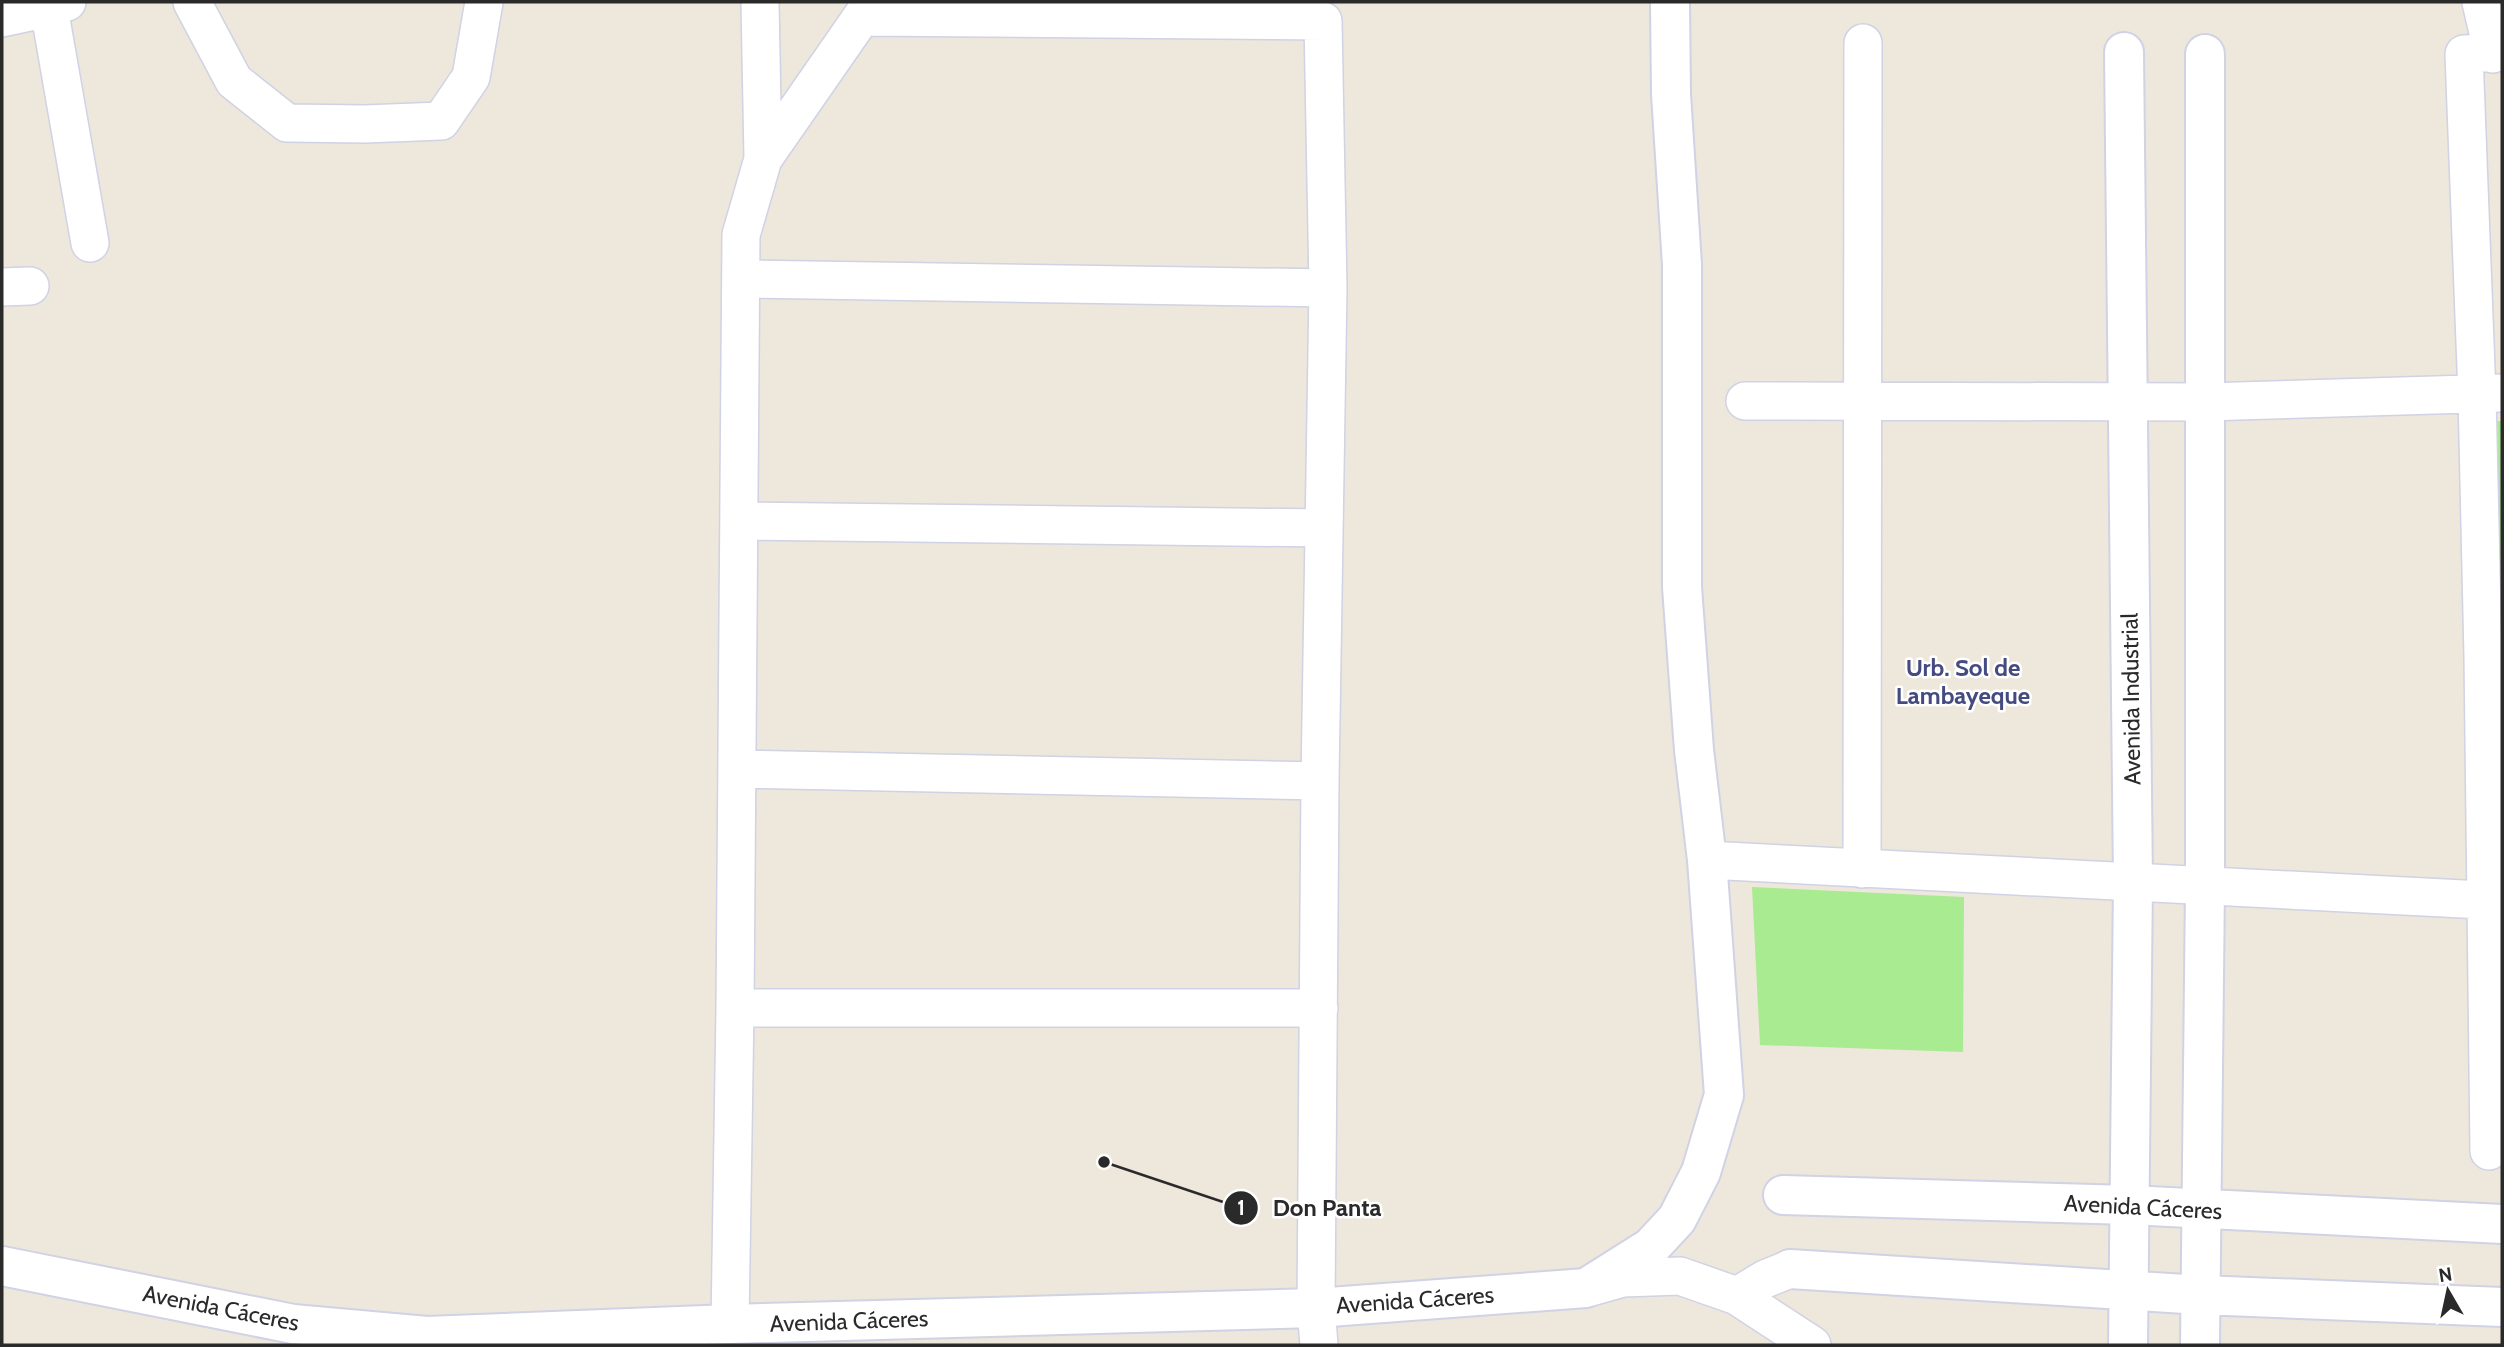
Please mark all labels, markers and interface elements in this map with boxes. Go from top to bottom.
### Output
street label: Avenida Industrial [2115,612,2147,785]
district label: Urb. Sol de Lambayeque [1896,653,2030,710]
callout: Don Panta [1223,1185,1395,1230]
street label: Avenida Cáceres [2063,1189,2223,1225]
text: Don Panta [1273,1193,1381,1222]
text: 1 [1237,1195,1245,1220]
north arrow [2413,1256,2483,1326]
text: N [2437,1262,2454,1287]
street label: Avenida Cáceres [141,1279,301,1337]
street label: Avenida Cáceres [1335,1281,1495,1319]
street label: Avenida Cáceres [769,1304,929,1338]

